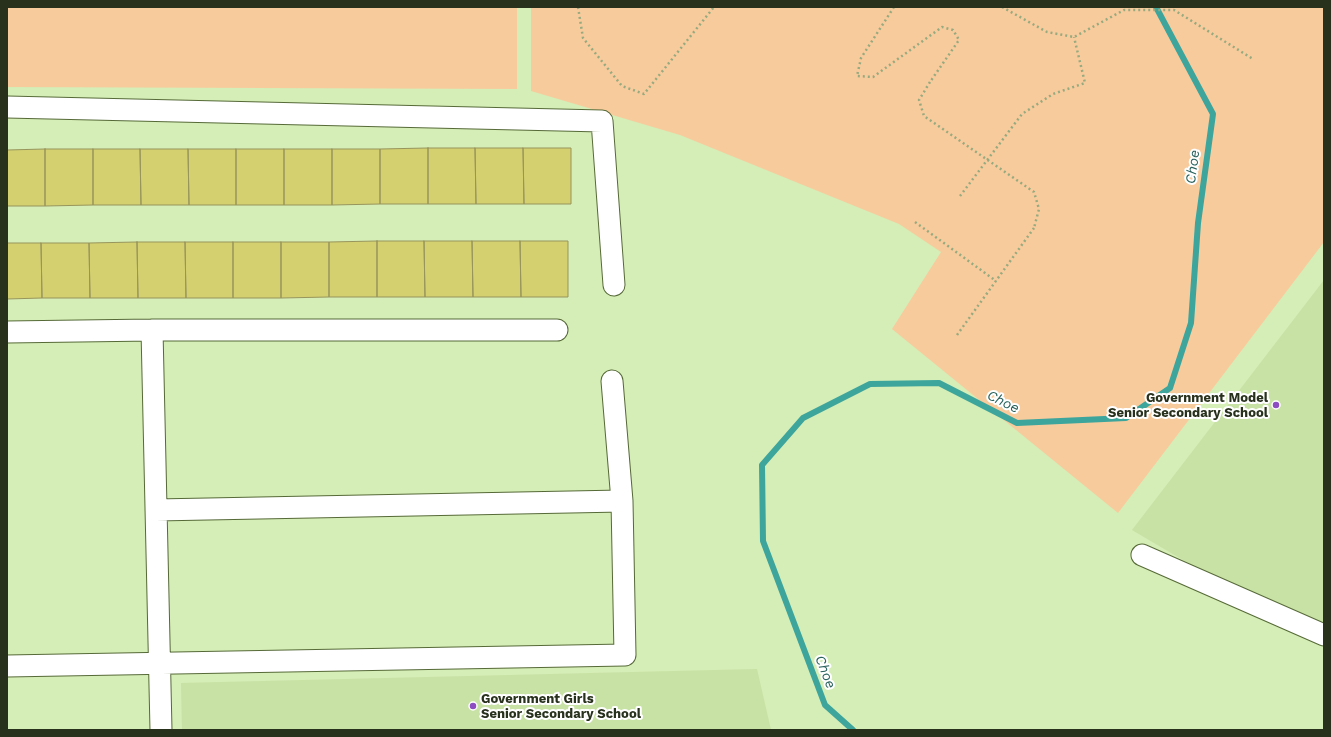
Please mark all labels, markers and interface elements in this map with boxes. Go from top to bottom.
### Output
water label: Choe [1182,149,1204,185]
water label: Choe [984,387,1022,417]
place label: Government Model Senior Secondary School [1108,390,1268,421]
marker: Government Model Senior Secondary School [1271,400,1281,410]
water label: Choe [811,653,839,691]
place label: Government Girls Senior Secondary School [481,691,641,722]
marker: Government Girls Senior Secondary School [468,701,478,711]

